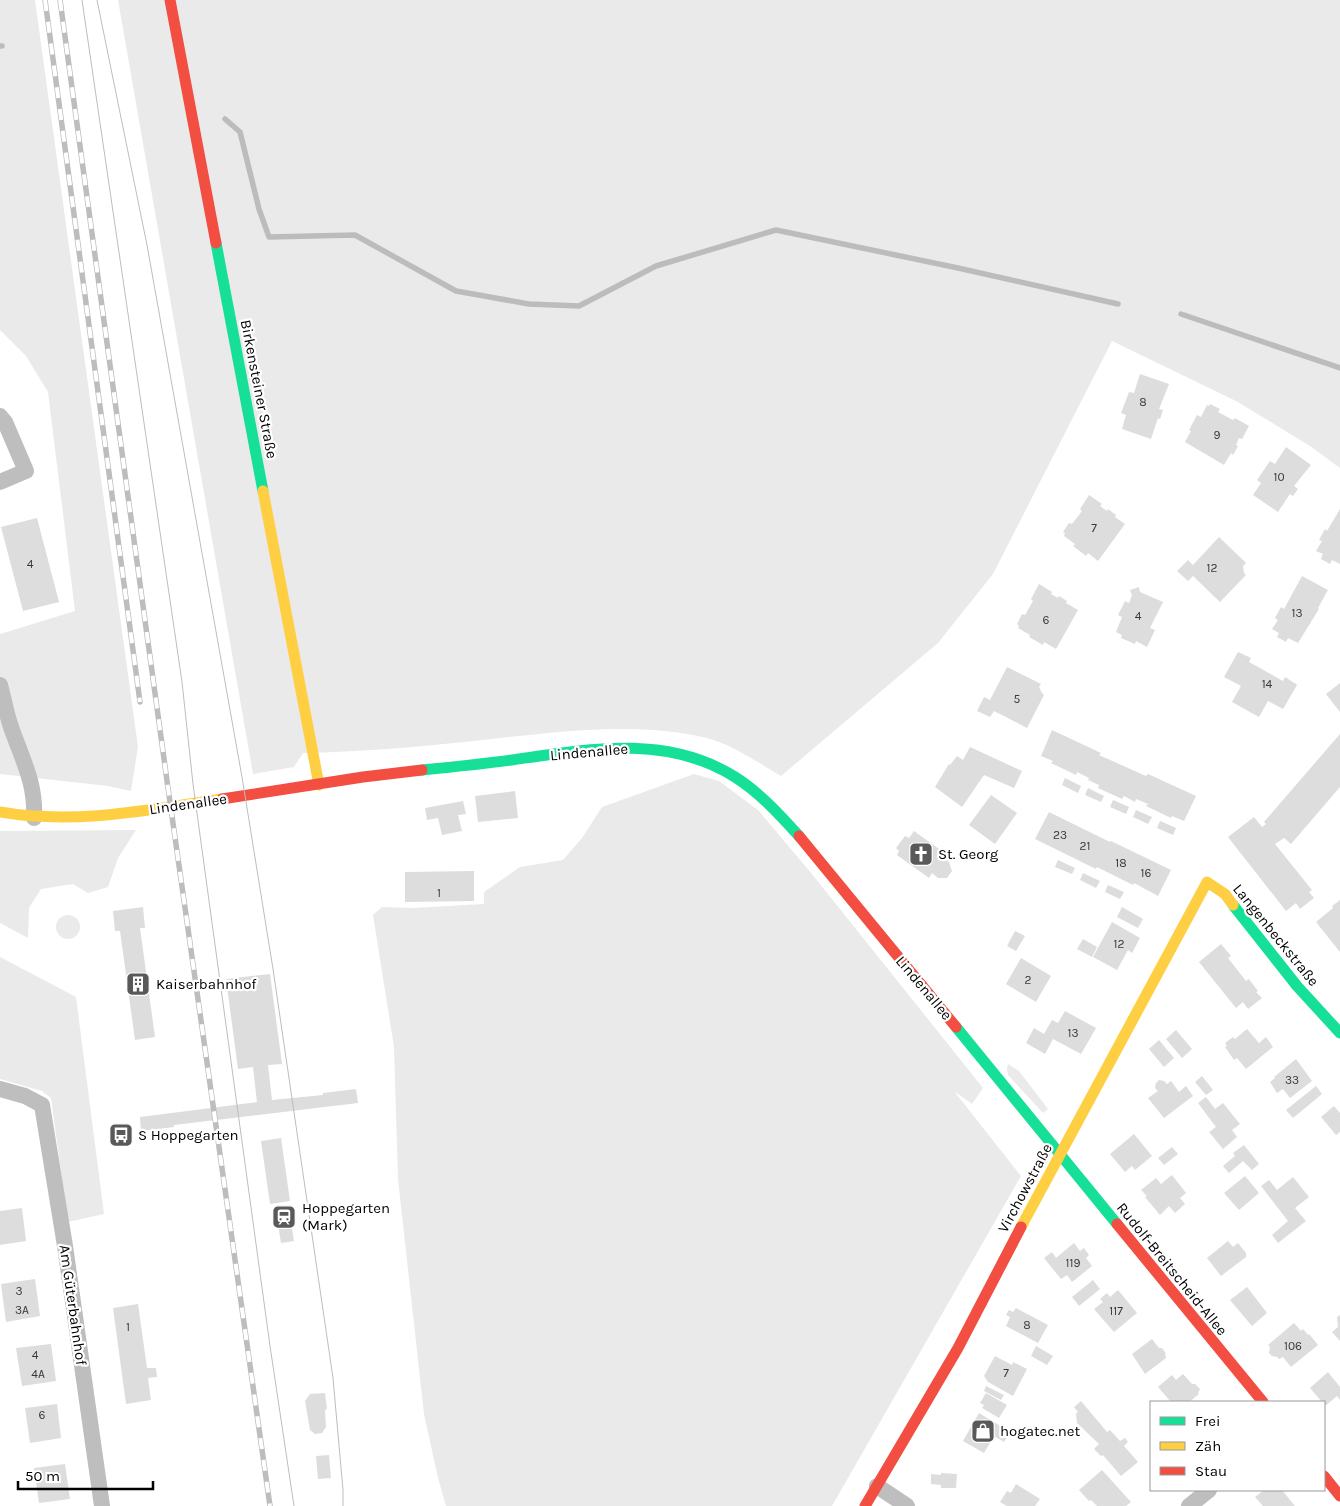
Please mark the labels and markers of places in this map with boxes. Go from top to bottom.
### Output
church icon: St. Georg [908,841,934,867]
place label: St. Georg [938,845,999,863]
building icon: Kaiserbahnhof [125,971,151,997]
place label: Kaiserbahnhof [156,975,257,993]
bus stop icon: S Hoppegarten [108,1122,134,1148]
place label: S Hoppegarten [138,1126,239,1144]
place label: Hoppegarten (Mark) [302,1199,390,1234]
station icon: Hoppegarten (Mark) [271,1204,297,1230]
shop icon: hogatec.net [970,1418,996,1444]
place label: hogatec.net [1000,1422,1080,1440]

